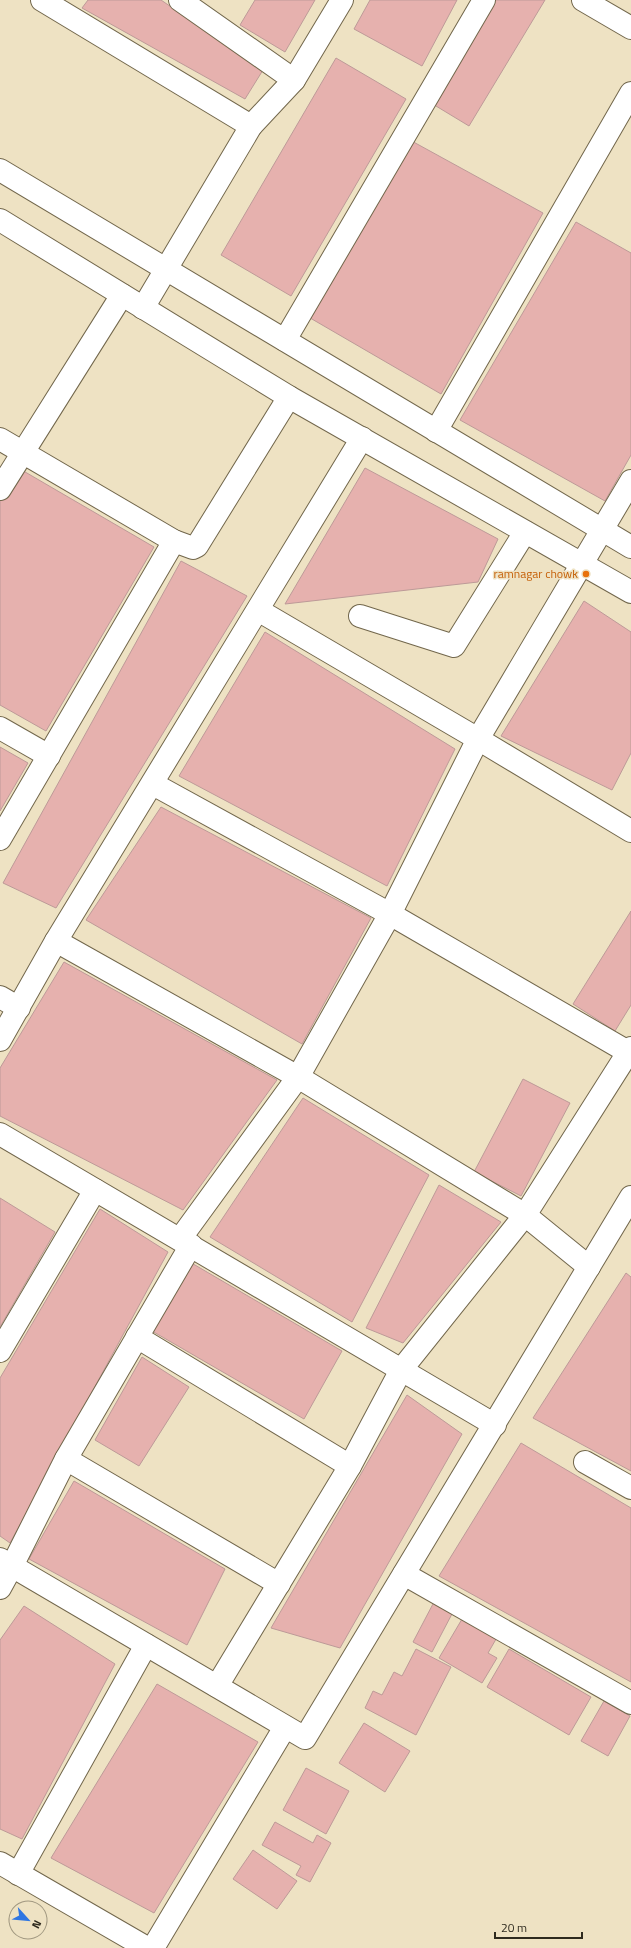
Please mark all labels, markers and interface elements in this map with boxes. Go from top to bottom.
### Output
place label: ramnagar chowk [494,564,578,583]
marker: ramnagar chowk [581,569,591,579]
north arrow [8,1900,48,1940]
scale bar [495,1914,582,1940]
text: N [28,1918,46,1932]
text: 20 m [501,1918,527,1937]

